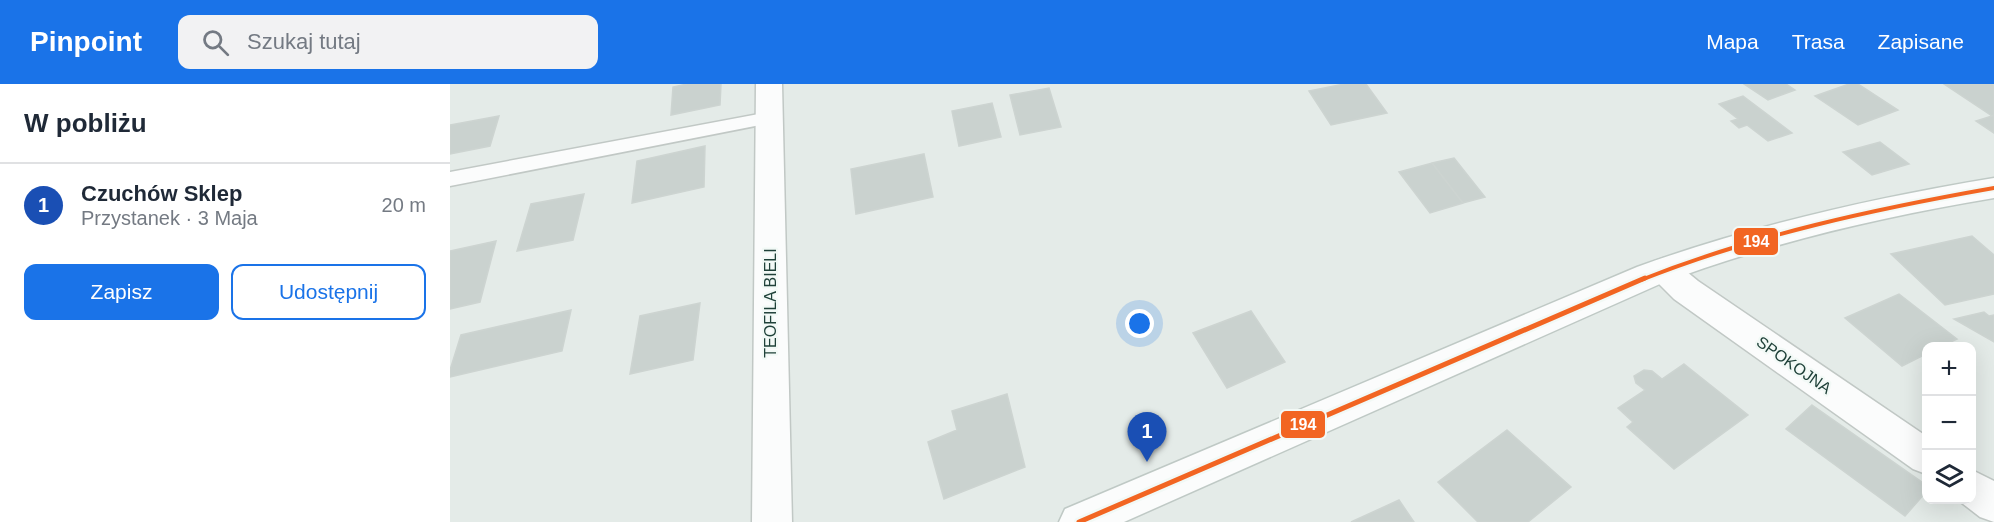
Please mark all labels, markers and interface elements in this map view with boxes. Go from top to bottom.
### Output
search box [178,15,598,69]
text: Pinpoint [30,26,142,57]
icon: search [199,26,232,59]
text: Szukaj tutaj [247,29,361,54]
text: Mapa [1706,30,1759,53]
text: Trasa [1792,30,1845,53]
text: Zapisane [1878,30,1964,53]
text: W pobliżu [24,108,147,138]
text: Czuchów Sklep [81,181,242,206]
text: 1 [38,194,49,216]
text: 20 m [382,194,426,216]
text: Przystanek · 3 Maja [81,207,258,229]
line badge: 194 [1733,227,1779,256]
text: 194 [1743,233,1769,250]
street label: TEOFILA BIELI [762,248,779,358]
button: Zapisz [24,264,219,320]
button: Udostępnij [231,264,426,320]
your location [1125,309,1154,338]
street label: SPOKOJNA [1753,333,1835,397]
map controls [1922,342,1976,504]
button: + [1922,342,1976,396]
button: − [1922,396,1976,450]
line badge: 194 [1280,410,1326,439]
pin: 1 [1128,412,1166,462]
text: 194 [1290,416,1316,433]
button: layers [1922,450,1976,504]

